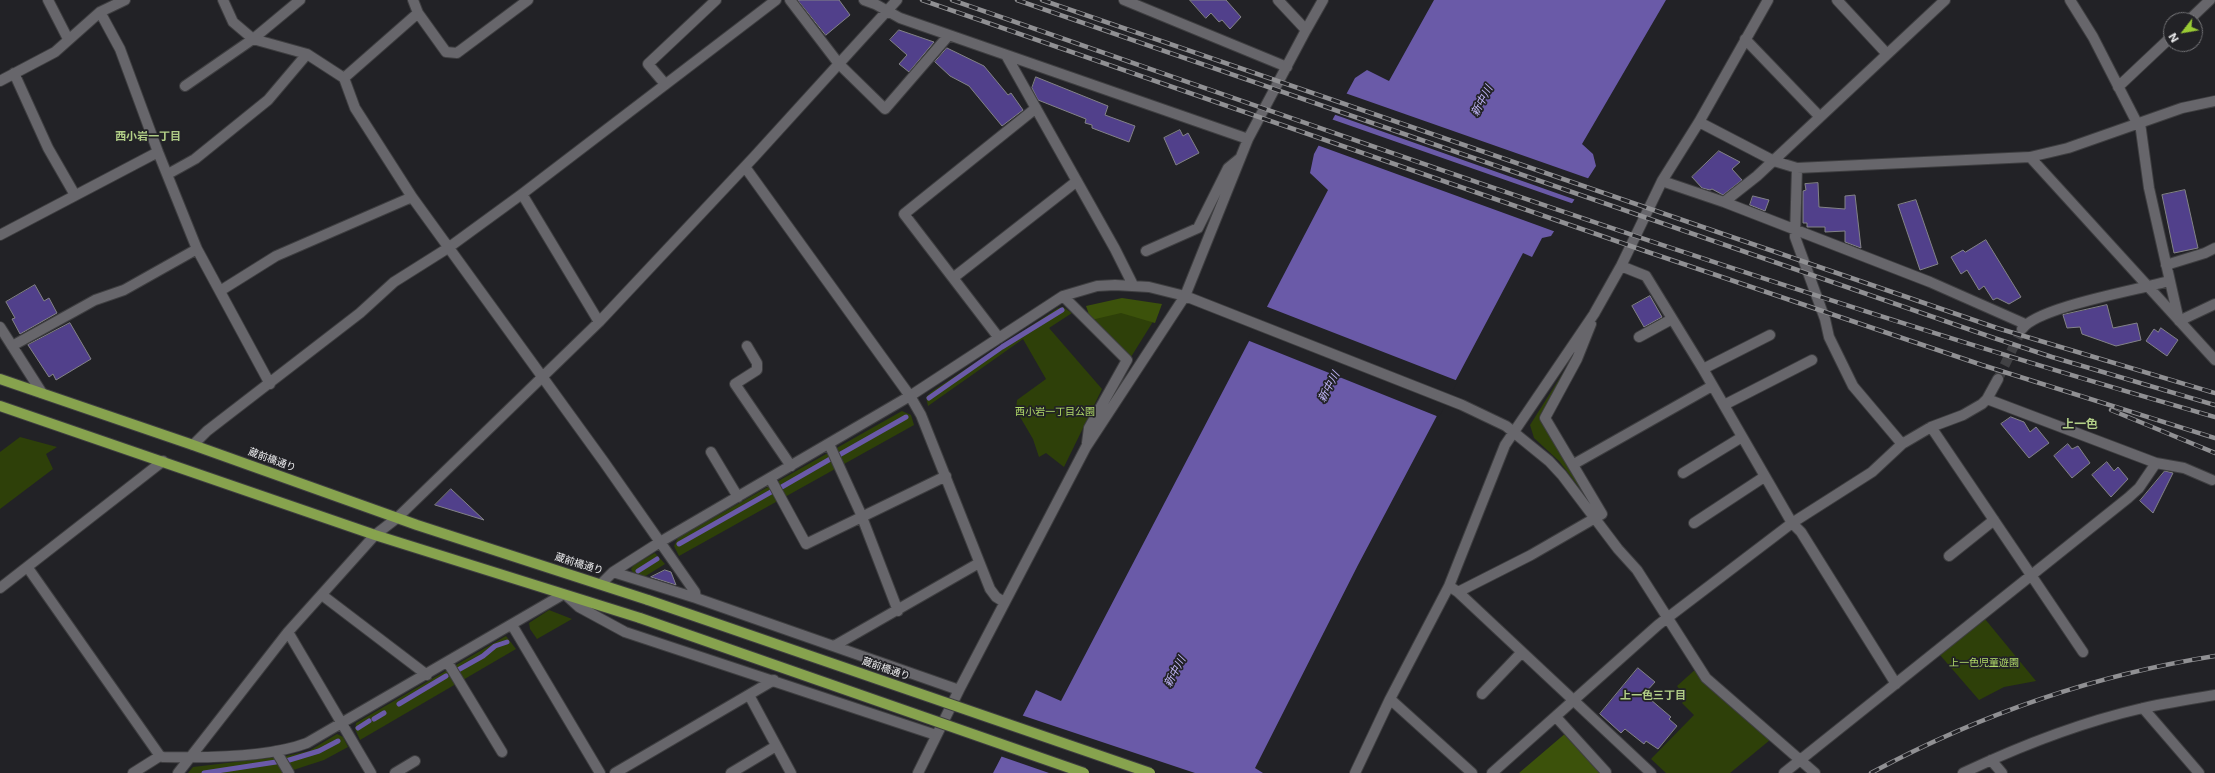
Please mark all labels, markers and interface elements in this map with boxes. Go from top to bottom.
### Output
north arrow [2163,12,2203,52]
text: N [2165,30,2182,45]
water label: 新中川 [1468,83,1496,119]
district label: 西小岩一丁目 [115,130,181,144]
water label: 新中川 [1315,369,1343,405]
park label: 西小岩一丁目公園 [1015,406,1095,418]
district label: 上一色 [2062,417,2098,431]
street label: 蔵前橋通り [246,446,298,474]
street label: 蔵前橋通り [553,551,605,577]
water label: 新中川 [1161,654,1189,690]
street label: 蔵前橋通り [860,655,912,683]
park label: 上一色児童遊園 [1949,657,2019,669]
district label: 上一色三丁目 [1620,689,1686,703]

